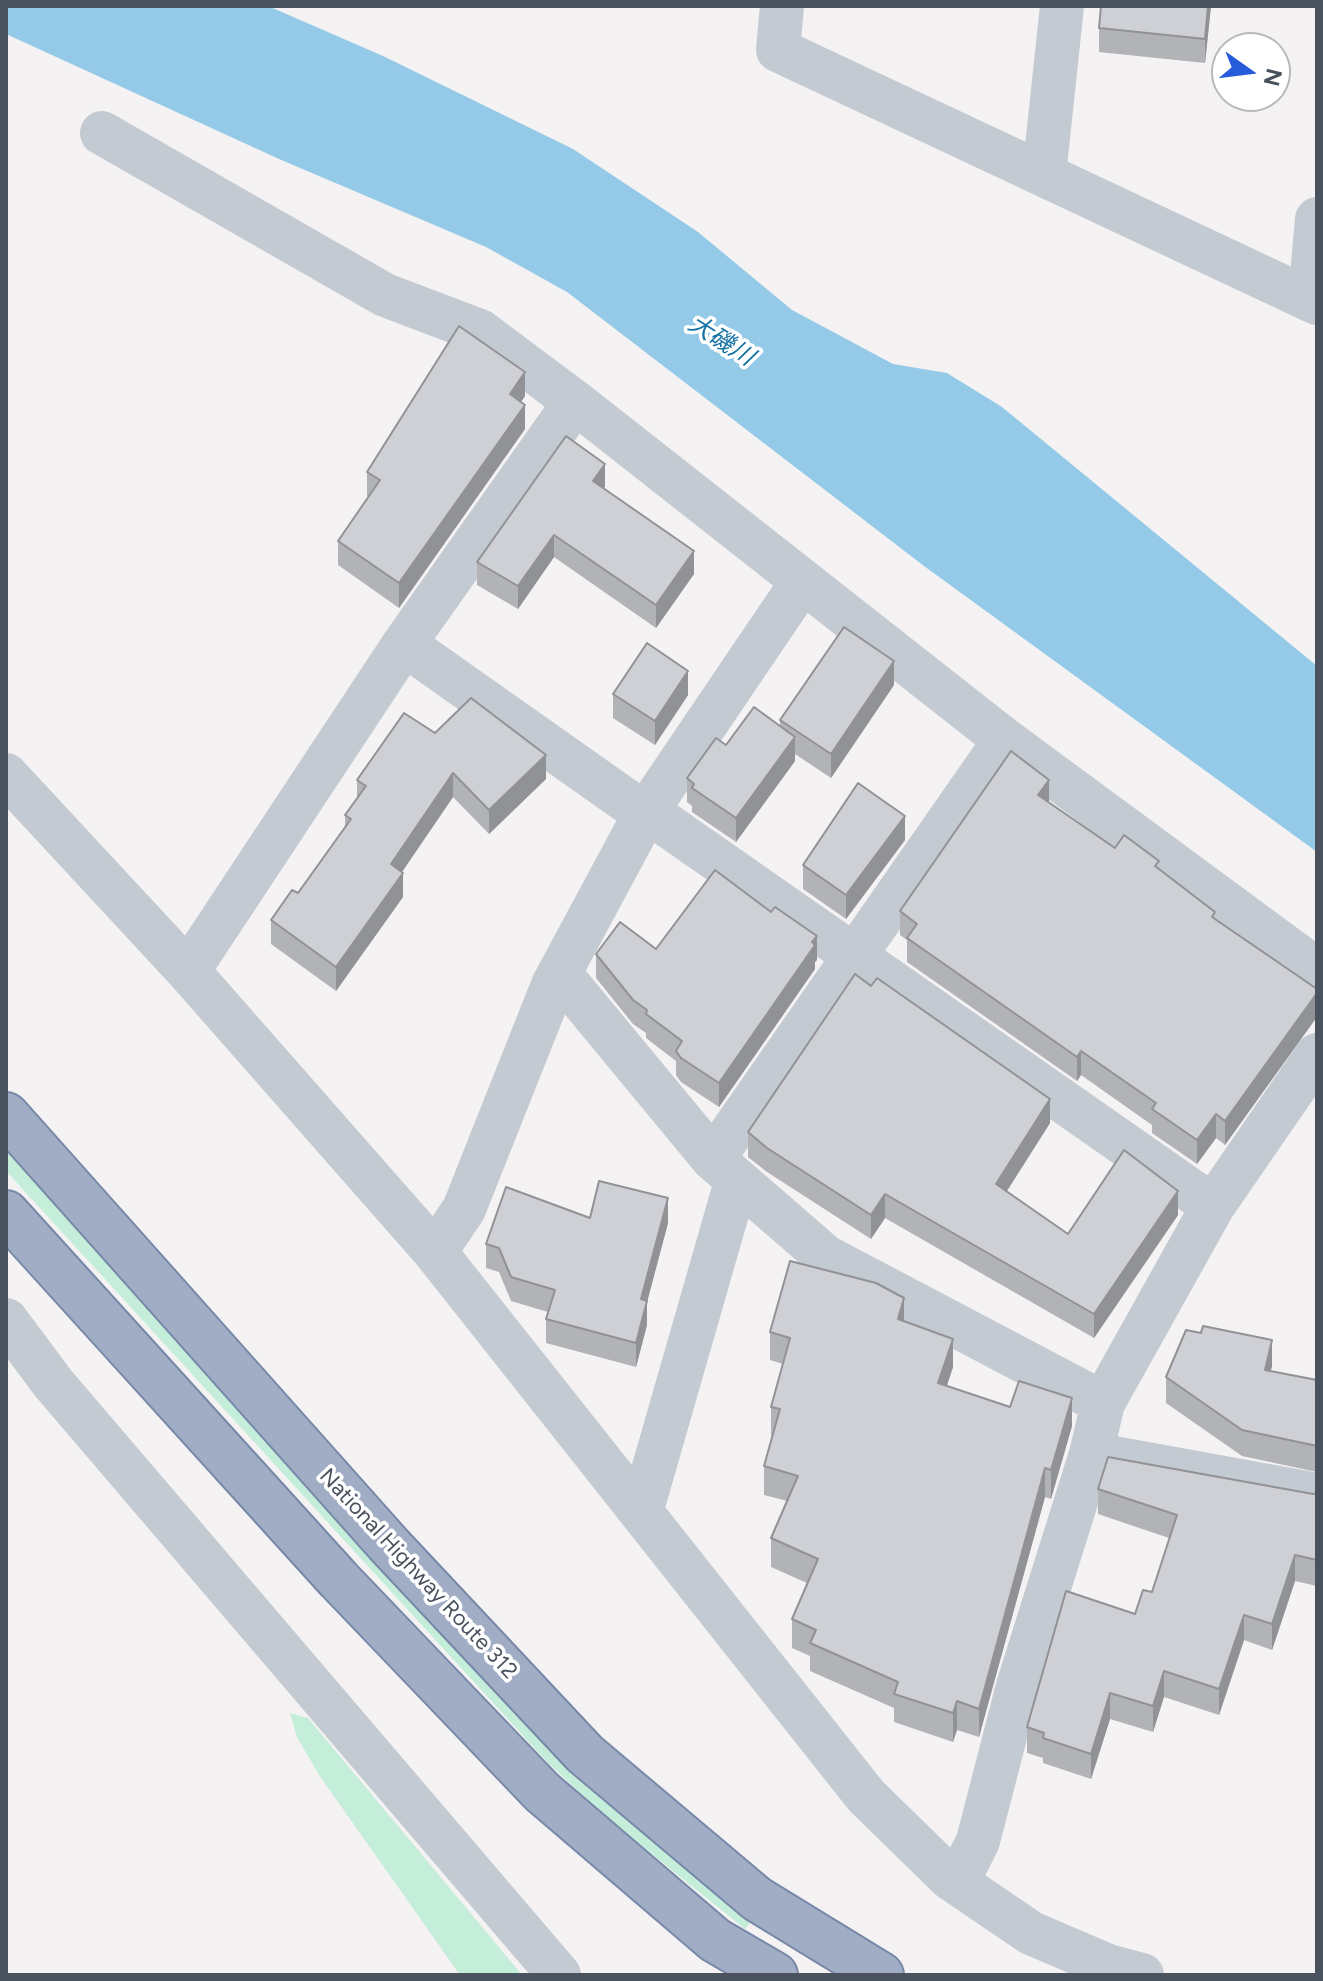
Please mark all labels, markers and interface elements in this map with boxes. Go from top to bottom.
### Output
north arrow [1211,32,1291,112]
text: N [1258,66,1288,89]
water label: 大磯川 [683,310,759,372]
street label: National Highway Route 312 [314,1463,522,1685]

